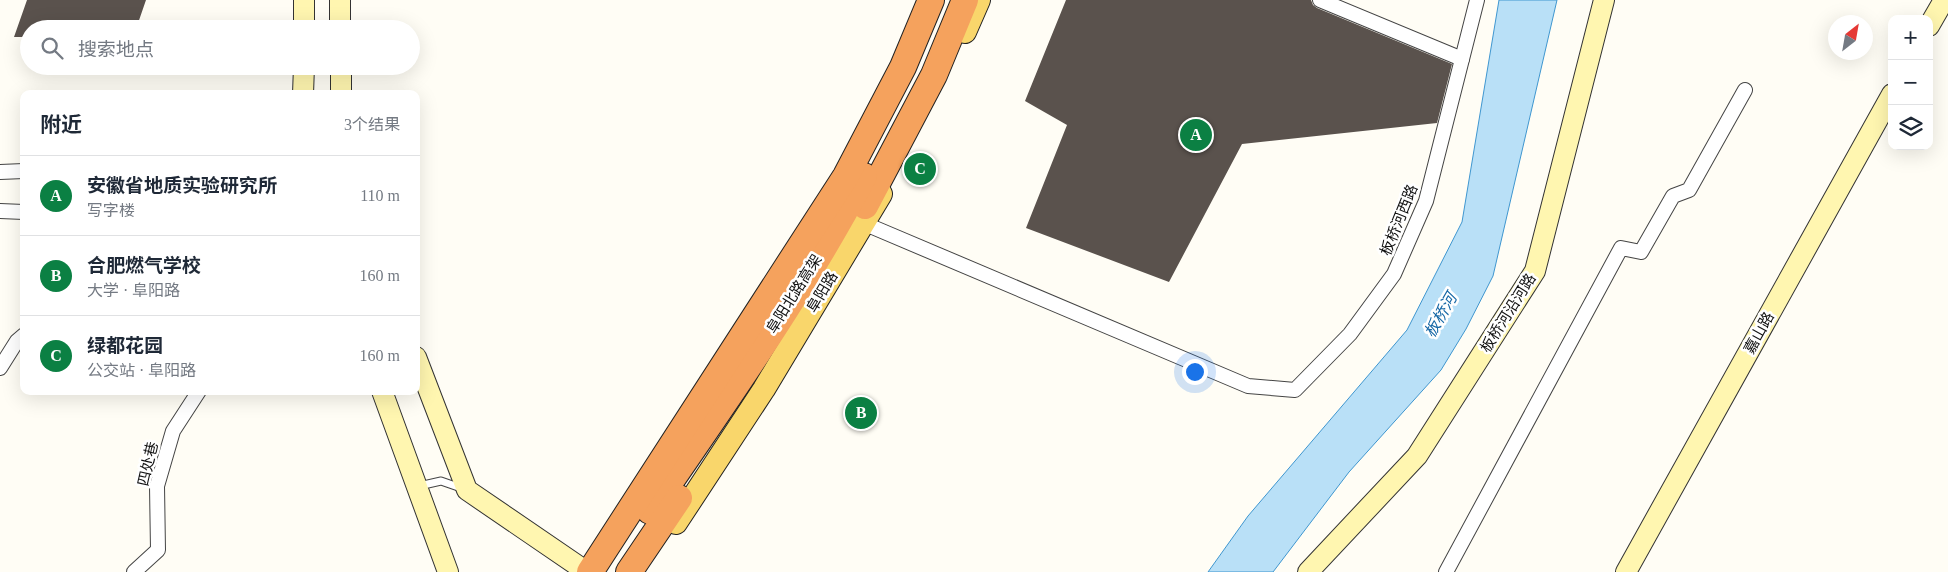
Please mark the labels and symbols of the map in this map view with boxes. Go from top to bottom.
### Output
north arrow [1828,15,1873,60]
pin: A [1180,116,1212,154]
pin: C [904,150,936,188]
street label: 板桥河西路 [1378,182,1420,258]
street label: 阜阳北路高架 [763,251,825,336]
street label: 阜阳路 [804,269,840,315]
street label: 板桥河沿河路 [1477,271,1539,355]
water label: 板桥河 [1421,288,1461,340]
street label: 嘉山路 [1741,309,1777,357]
your location [1182,359,1208,385]
pin: B [845,394,877,432]
street label: 四处巷 [135,440,161,488]

